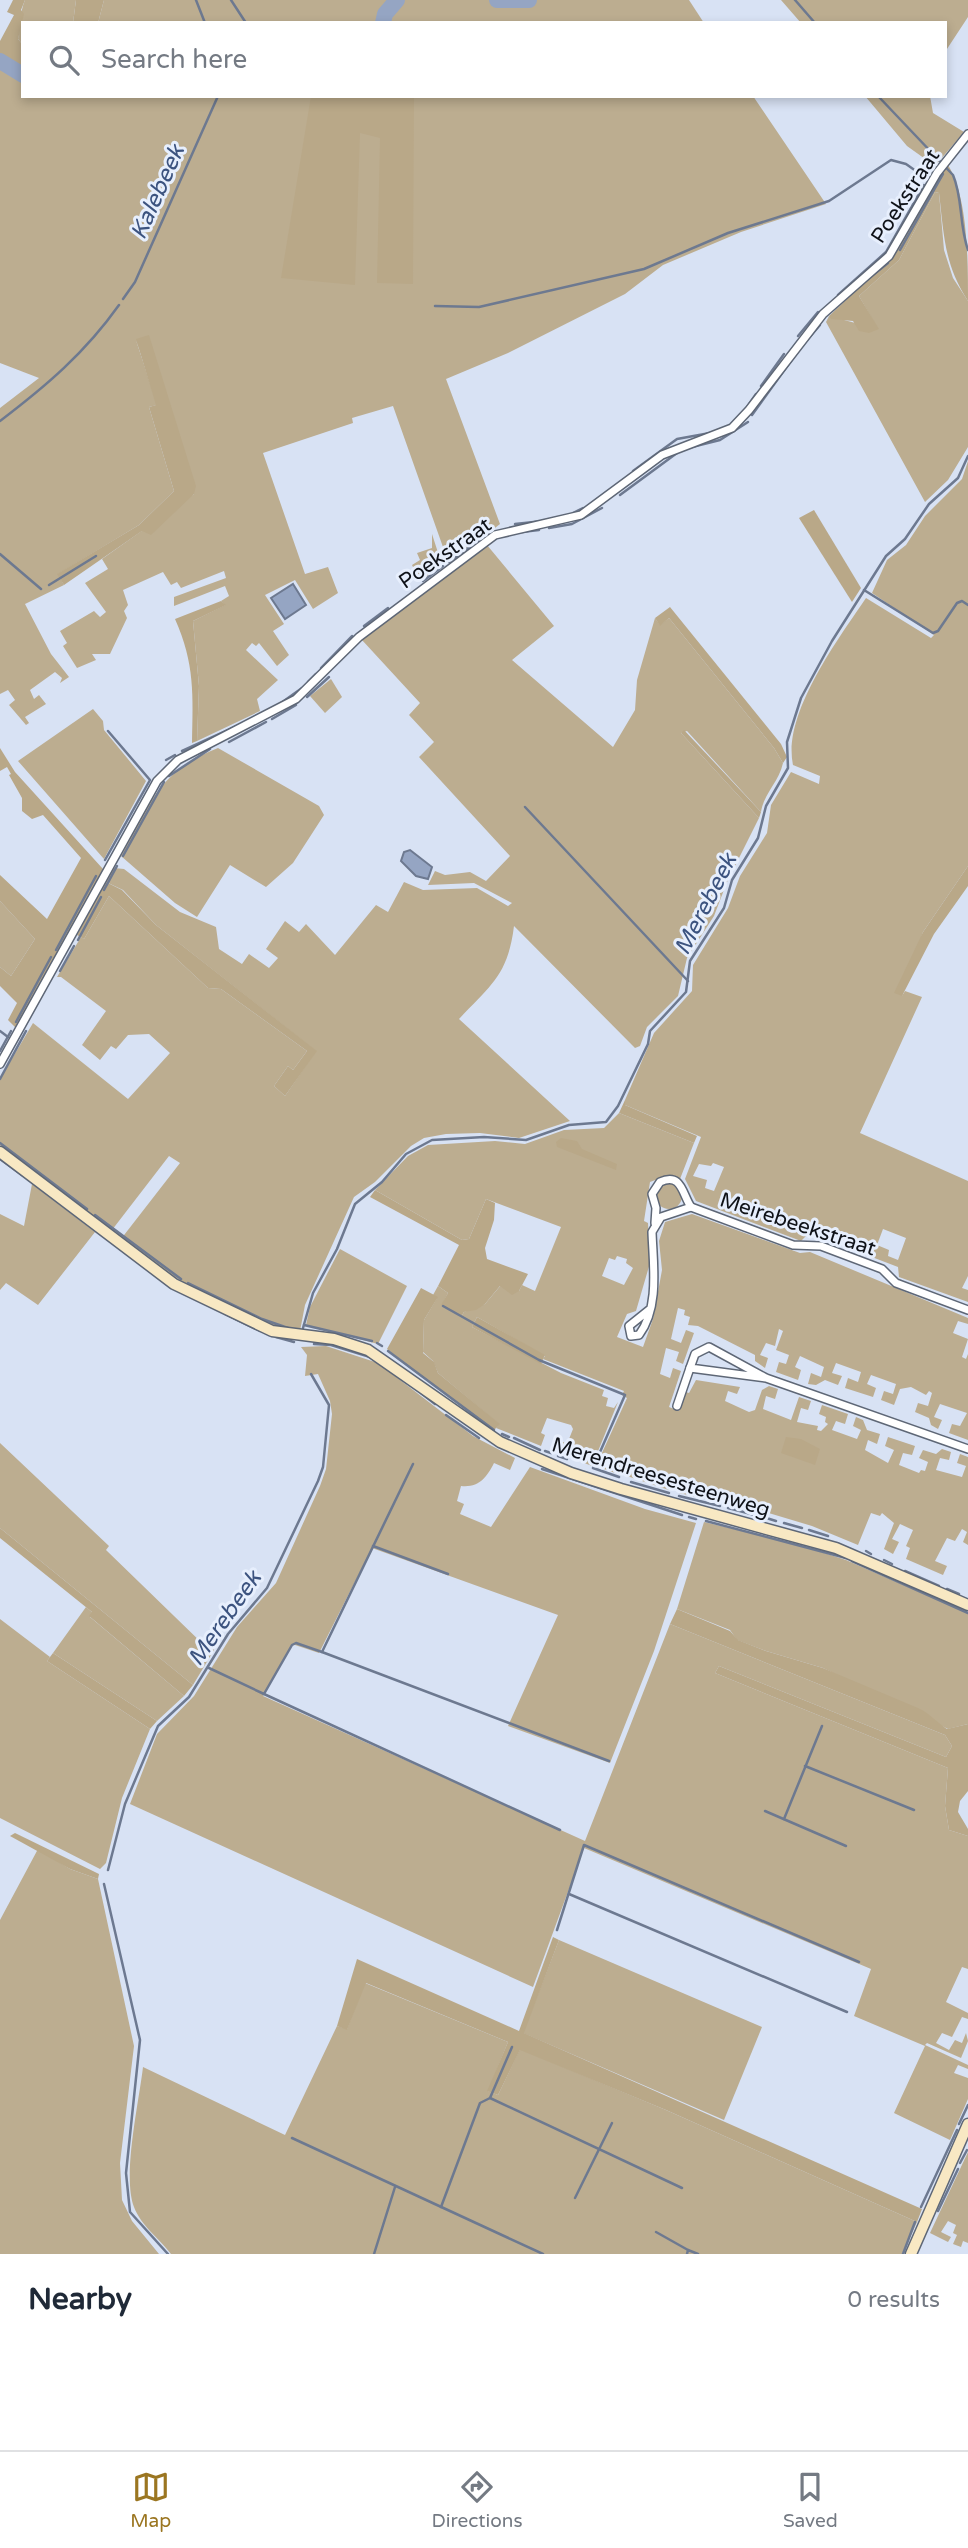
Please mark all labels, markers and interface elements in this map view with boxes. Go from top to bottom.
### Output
search box [21,21,947,98]
icon: search [45,41,83,79]
text: Search here [101,44,247,75]
water label: Kalebeek [125,140,192,244]
street label: Poekstraat [866,144,945,248]
street label: Poekstraat [394,512,496,594]
water label: Merebeek [669,848,744,960]
street label: Meirebeekstraat [717,1187,879,1261]
street label: Merendreesesteenweg [549,1432,773,1523]
water label: Merebeek [182,1565,269,1671]
text: Nearby [28,2281,132,2318]
text: 0 results [847,2286,940,2314]
tab: Map [130,2468,171,2532]
tab: Directions [432,2468,523,2532]
tab: Saved [783,2468,838,2532]

